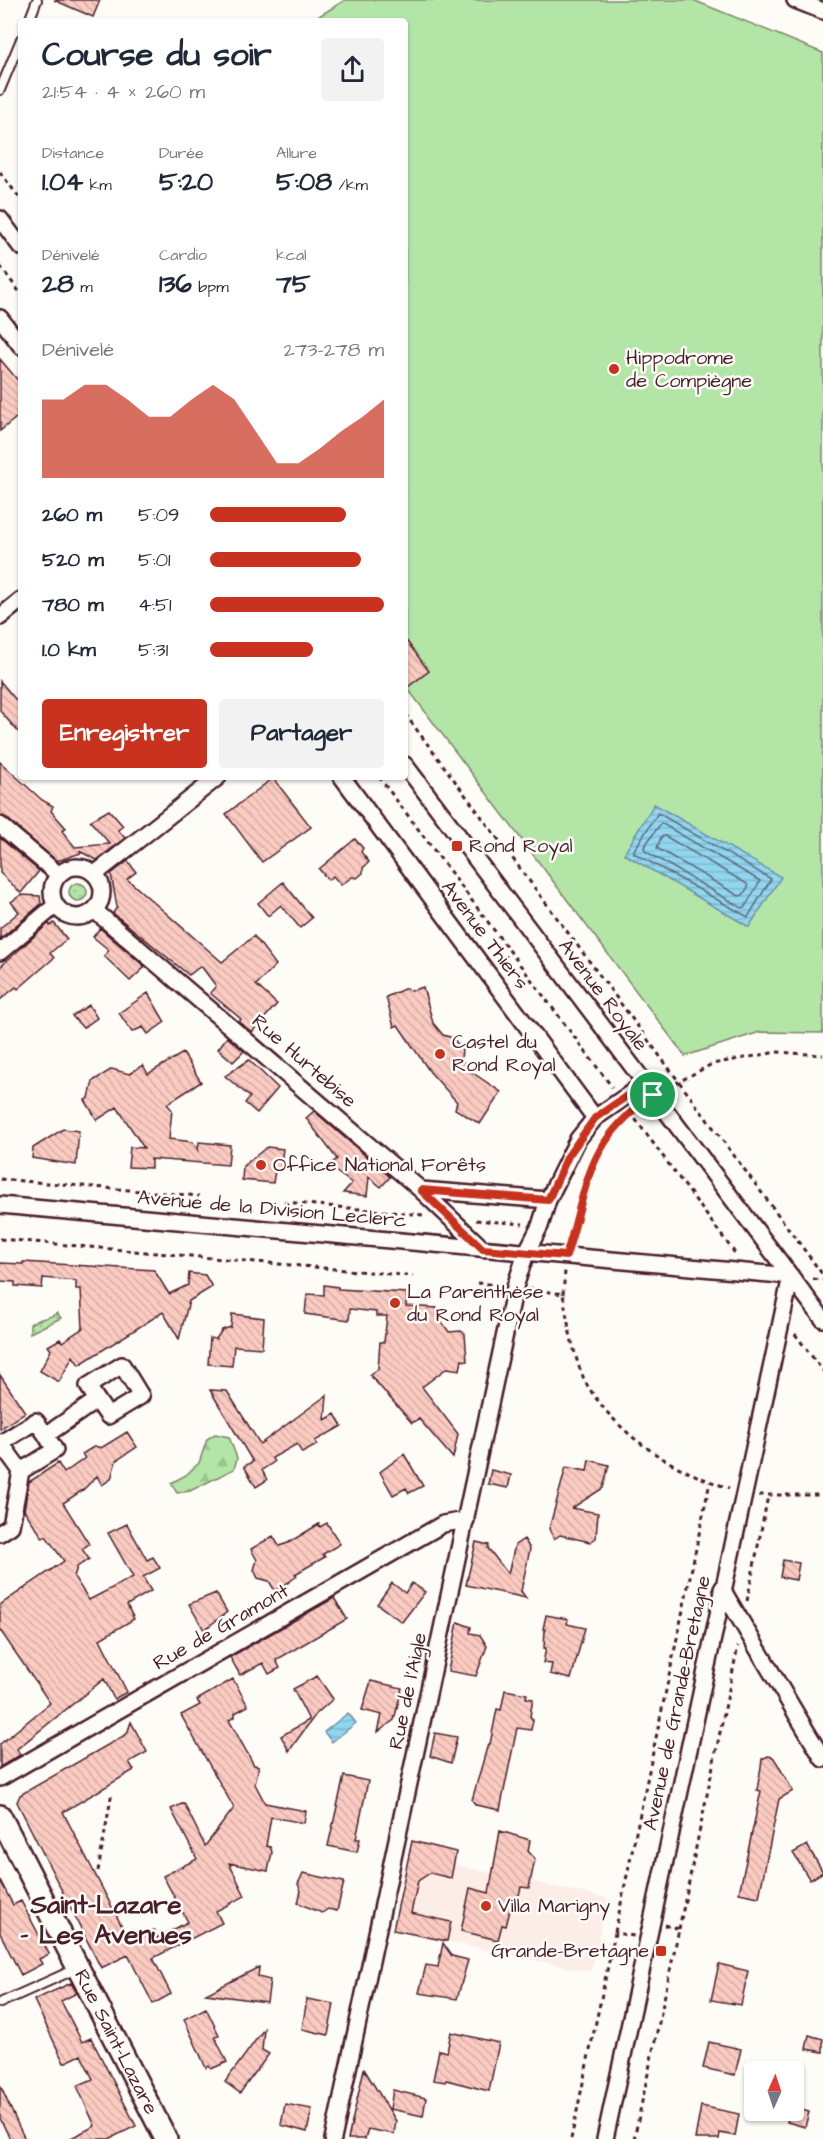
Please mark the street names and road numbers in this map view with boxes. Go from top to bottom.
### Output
street label: Avenue Thiers [435,875,535,995]
street label: Avenue Royale [551,933,654,1058]
street label: Rue Hurtebise [246,1008,363,1115]
street label: Avenue de la Division Leclerc [136,1183,408,1235]
street label: Avenue de Grande-Bretagne [636,1573,719,1833]
street label: Rue de Gramont [148,1577,294,1677]
street label: Rue de l'Aigle [382,1630,435,1752]
street label: Rue Saint-Lazare [67,1965,165,2119]

